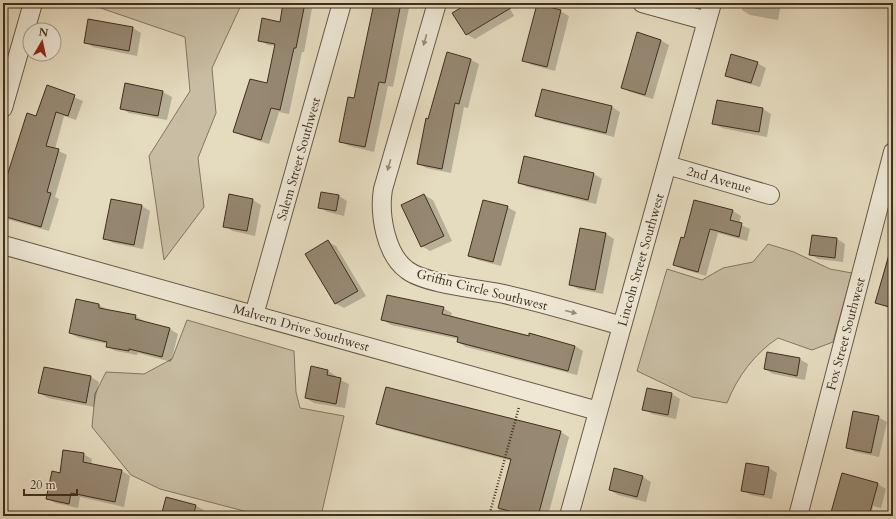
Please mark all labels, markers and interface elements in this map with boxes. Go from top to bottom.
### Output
north arrow [22,22,62,62]
text: N [38,24,50,41]
one-way arrow [422,34,428,46]
street label: Salem Street Southwest [273,95,325,223]
one-way arrow [386,159,392,171]
street label: 2nd Avenue [684,162,754,198]
street label: Lincoln Street Southwest [613,191,669,329]
street label: Griffin Circle Southwest [415,265,549,315]
street label: Fox Street Southwest [822,276,870,392]
street label: Malvern Drive Southwest [231,300,371,356]
one-way arrow [566,309,578,315]
scale bar [24,471,77,497]
text: 20 m [30,477,57,493]

